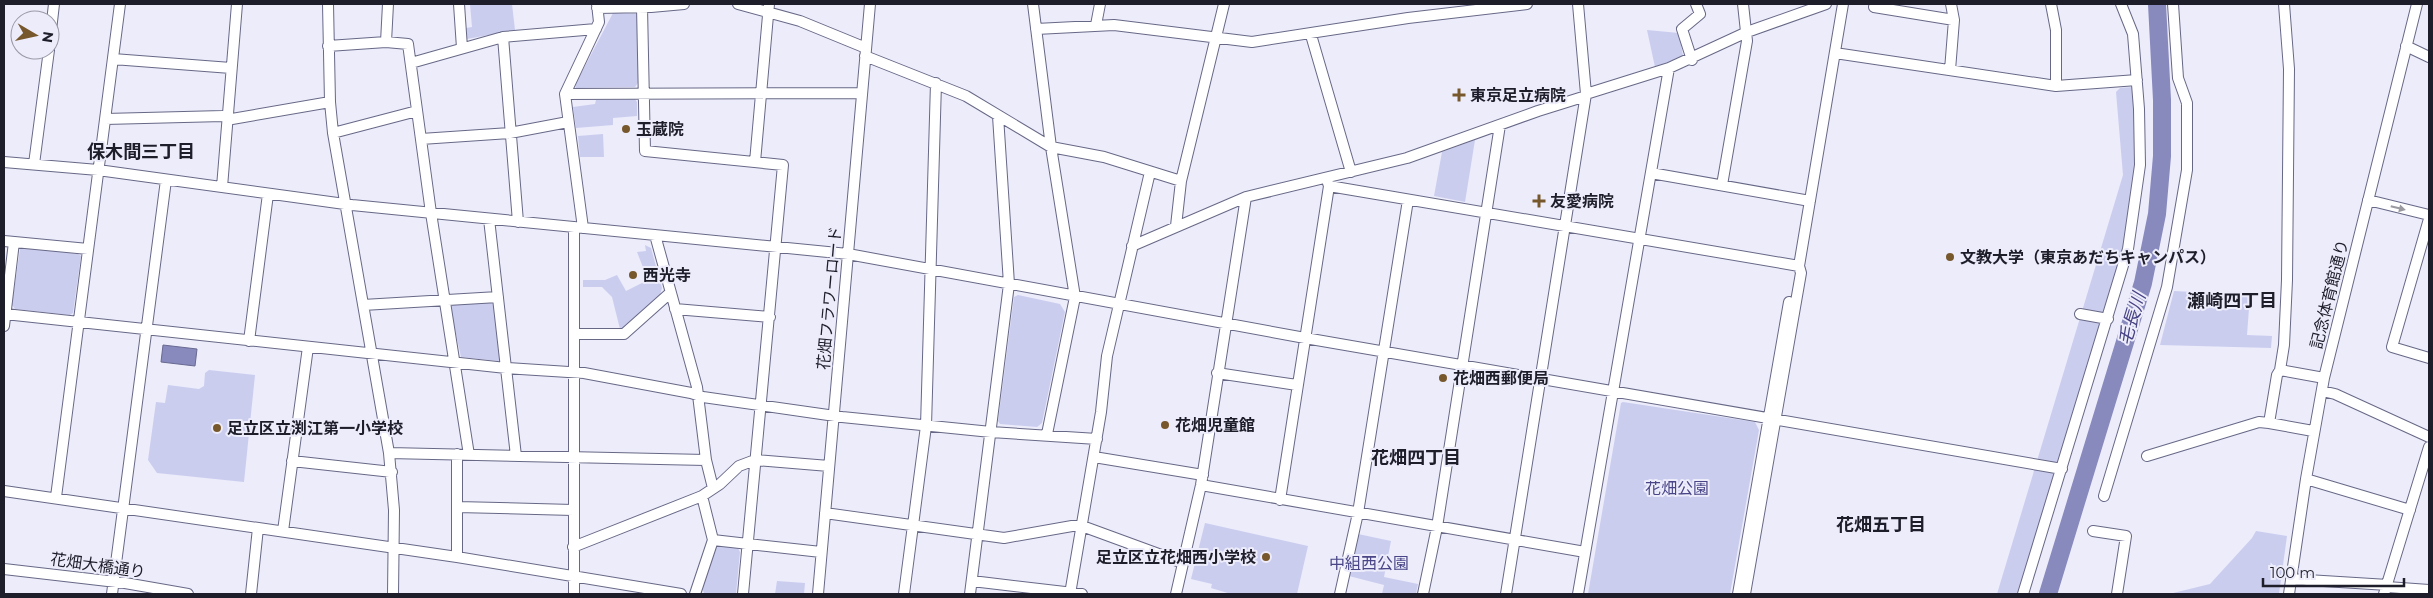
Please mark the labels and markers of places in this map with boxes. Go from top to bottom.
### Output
place label: 東京足立病院 [1470,86,1566,105]
marker: 東京足立病院 [1452,88,1466,102]
place label: 玉蔵院 [636,120,684,139]
marker: 玉蔵院 [620,123,632,135]
place label: 友愛病院 [1550,192,1614,211]
marker: 友愛病院 [1532,194,1546,208]
place label: 文教大学（東京あだちキャンパス） [1960,248,2216,267]
marker: 文教大学（東京あだちキャンパス） [1944,251,1956,263]
place label: 西光寺 [643,266,691,285]
marker: 西光寺 [627,269,639,281]
place label: 花畑西郵便局 [1453,369,1549,388]
marker: 花畑西郵便局 [1437,372,1449,384]
place label: 花畑児童館 [1175,416,1255,435]
place label: 足立区立渕江第一小学校 [227,419,403,438]
marker: 花畑児童館 [1159,419,1171,431]
marker: 足立区立渕江第一小学校 [211,422,223,434]
place label: 足立区立花畑西小学校 [1096,548,1256,567]
marker: 足立区立花畑西小学校 [1260,551,1272,563]

